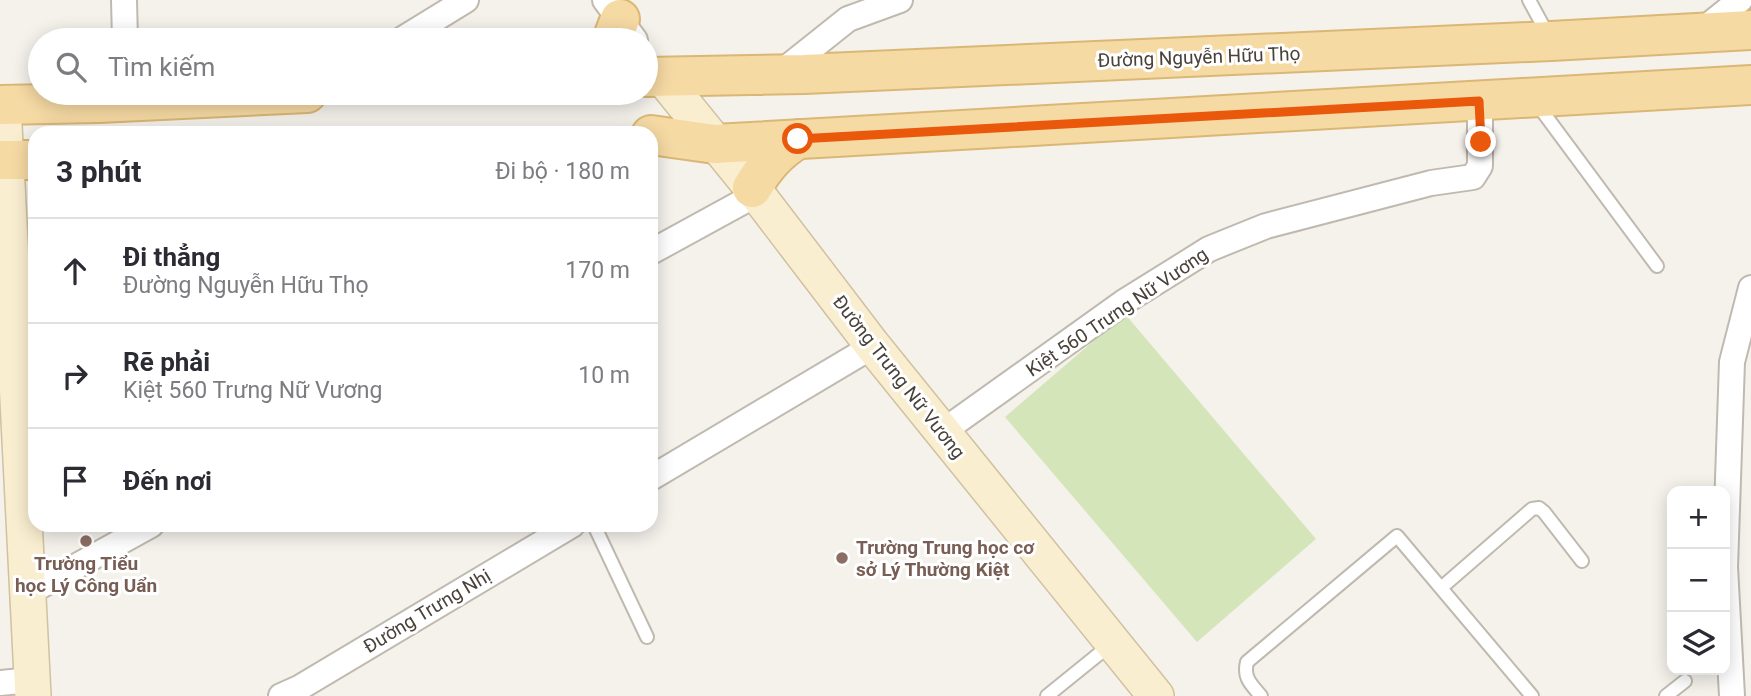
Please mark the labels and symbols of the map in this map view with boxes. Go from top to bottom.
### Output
street label: Đường Nguyễn Hữu Thọ [1097,42,1301,72]
route start [782,123,813,154]
route end [1465,126,1496,157]
street label: Kiệt 560 Trưng Nữ Vương [1022,243,1212,381]
street label: Đường Trưng Nữ Vương [828,291,970,463]
marker: Trường Tiểu học Lý Công Uẩn [78,533,94,549]
place label: Trường Trung học cơ sở Lý Thường Kiệt [856,536,1035,581]
marker: Trường Trung học cơ sở Lý Thường Kiệt [834,550,850,566]
place label: Trường Tiểu học Lý Công Uẩn [15,552,157,597]
street label: Đường Trưng Nhị [359,564,495,658]

